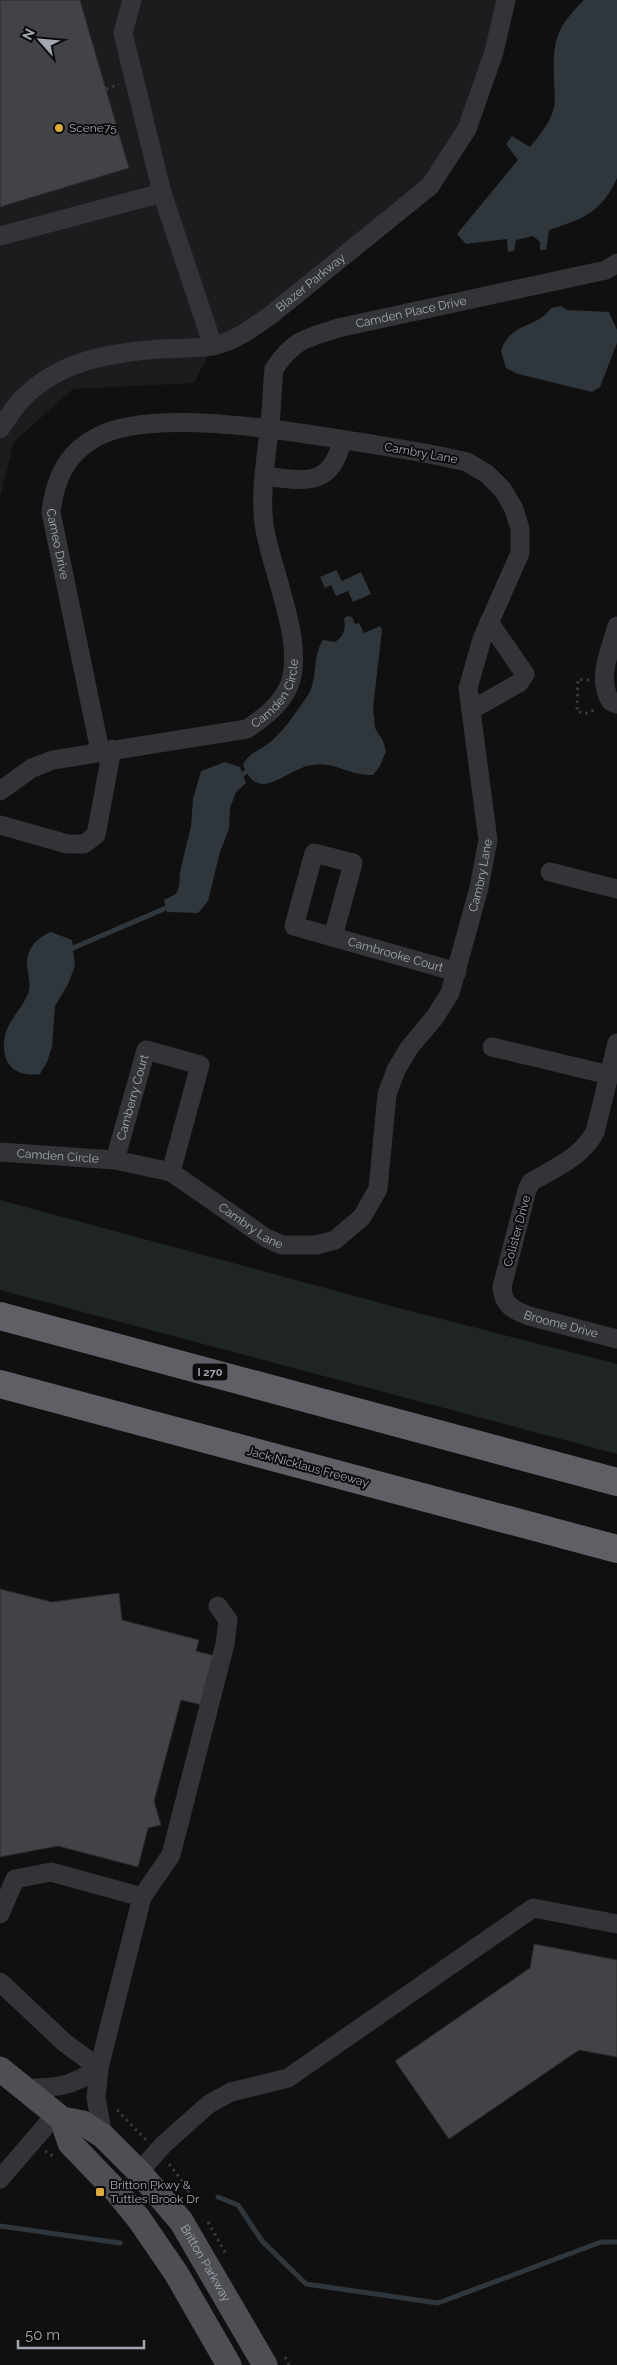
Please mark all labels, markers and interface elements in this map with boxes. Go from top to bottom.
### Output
north arrow [15,15,65,65]
text: N [19,26,38,42]
place label: Scene75 [69,121,117,135]
marker: Scene75 [53,122,65,134]
street label: Blazer Parkway [273,250,348,315]
street label: Camden Place Drive [354,293,468,331]
street label: Cambry Lane [383,440,459,466]
street label: Cameo Drive [43,507,72,580]
street label: Camden Circle [248,658,301,731]
street label: Cambry Lane [466,838,495,913]
street label: Cambrooke Court [346,935,445,975]
street label: Camberry Court [114,1053,151,1142]
street label: Camden Circle [16,1146,99,1166]
street label: Colister Drive [501,1194,533,1268]
street label: Cambry Lane [216,1200,285,1252]
street label: Broome Drive [522,1308,599,1341]
road number: I 270 [192,1364,228,1380]
street label: Jack Nicklaus Freeway [245,1444,371,1490]
place label: Britton Pkwy & Tuttles Brook Dr [110,2178,200,2206]
marker: Britton Pkwy & Tuttles Brook Dr [94,2186,106,2198]
street label: Britton Parkway [178,2222,234,2305]
scale bar [18,2318,144,2350]
text: 50 m [25,2326,60,2344]

